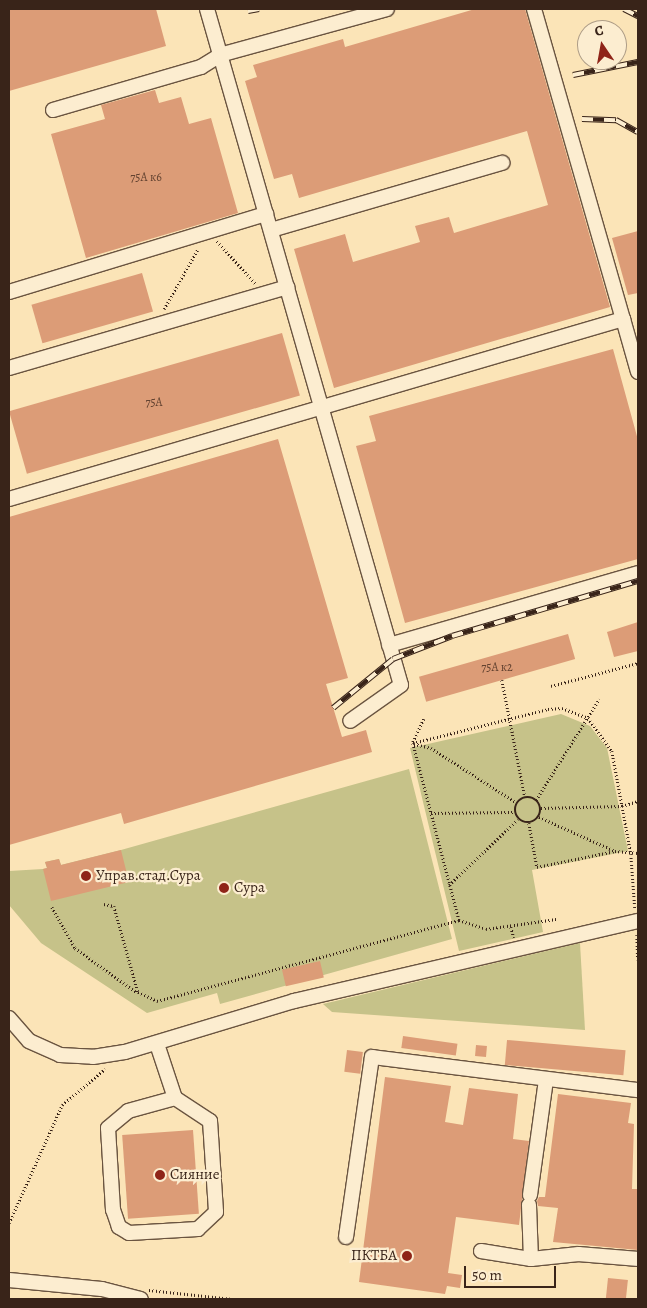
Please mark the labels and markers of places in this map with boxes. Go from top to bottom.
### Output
place label: Управ.стад.Сура [96,867,201,885]
marker: Управ.стад.Сура [80,870,92,882]
place label: Сура [234,879,265,897]
marker: Сура [218,882,230,894]
place label: Сияние [170,1166,219,1184]
marker: Сияние [154,1169,166,1181]
place label: ПКТБА [351,1247,397,1265]
marker: ПКТБА [401,1250,413,1262]

